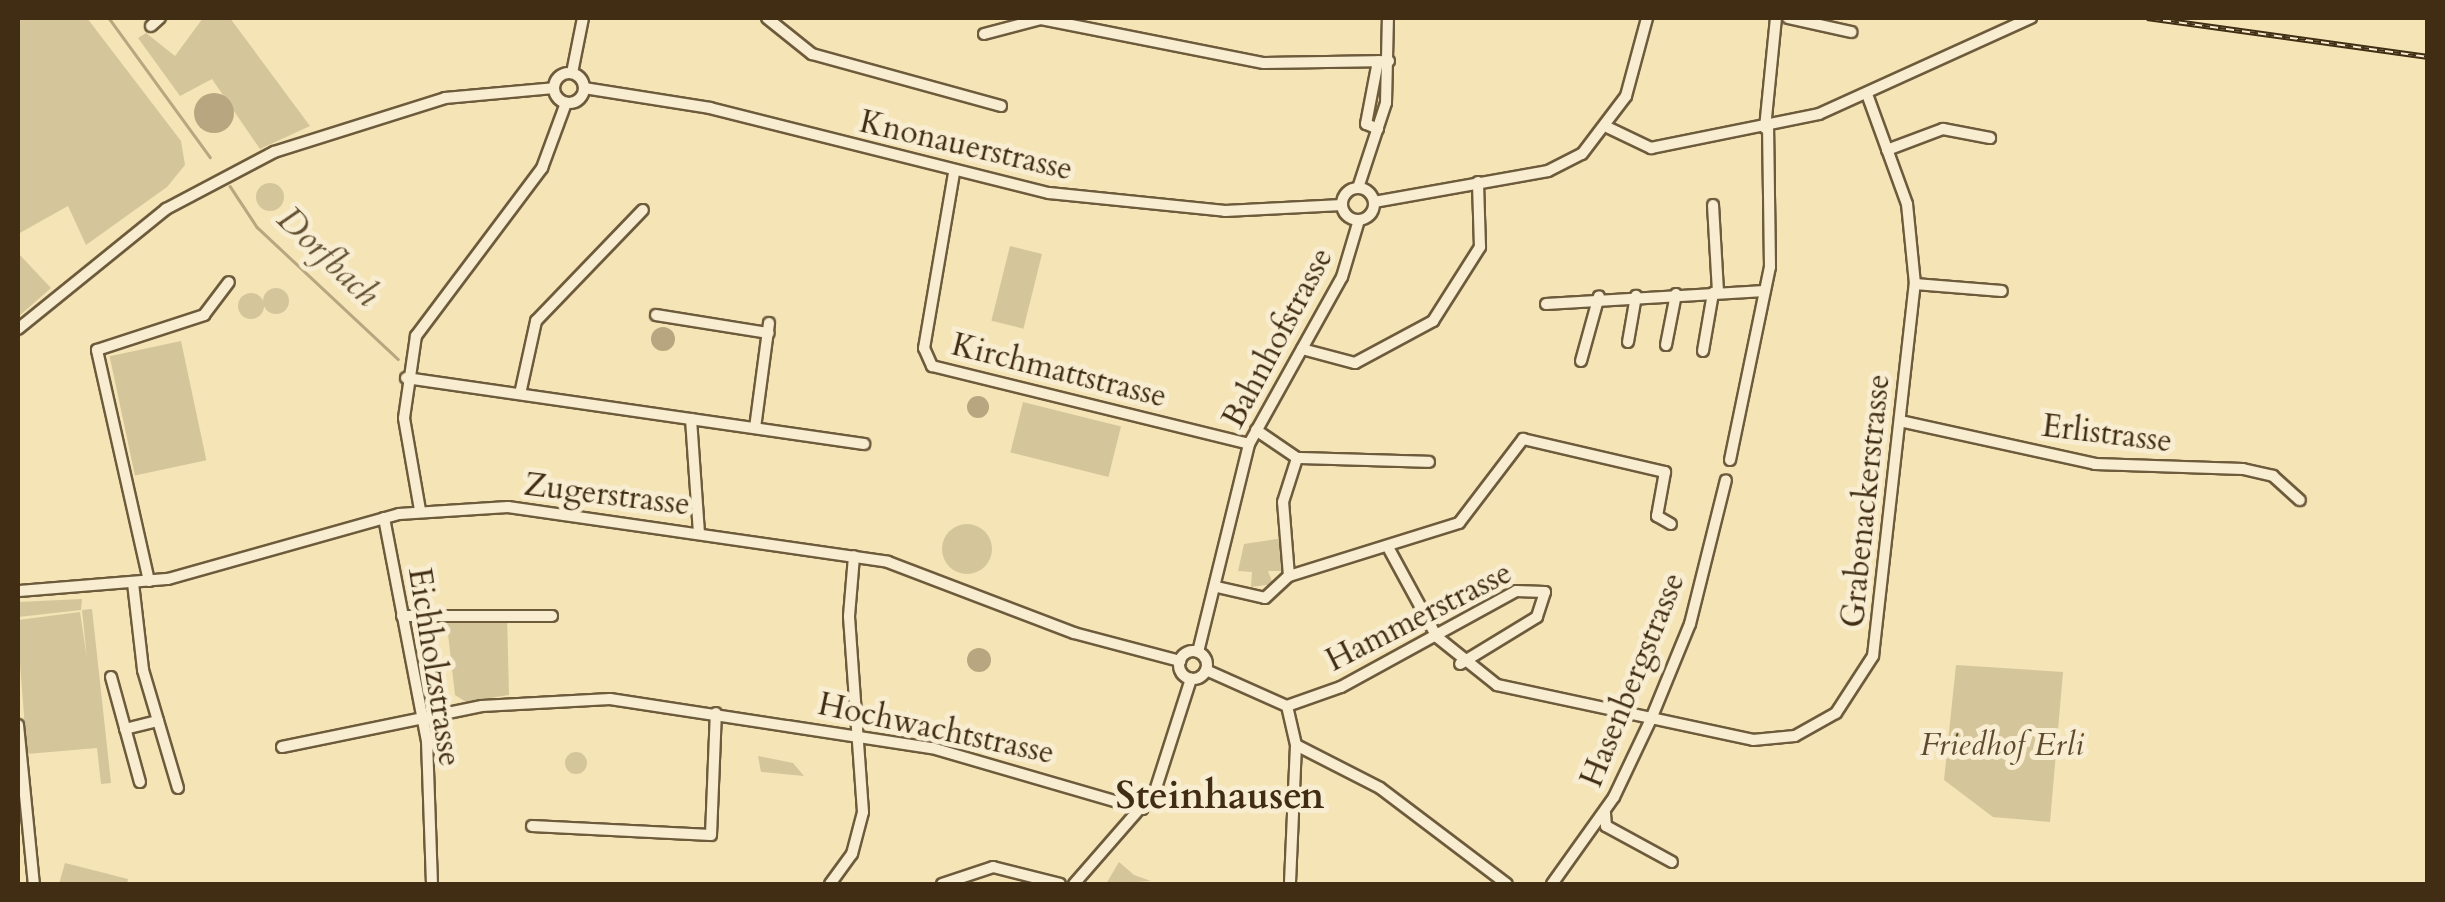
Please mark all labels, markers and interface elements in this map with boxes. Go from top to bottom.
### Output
street label: Knonauerstrasse [856,103,1076,189]
water label: Dorfbach [268,198,388,316]
street label: Bahnhofstrasse [1215,241,1341,435]
street label: Kirchmattstrasse [948,326,1170,416]
street label: Grabenackerstrasse [1834,372,1898,630]
street label: Erlistrasse [2040,407,2174,461]
street label: Zugerstrasse [522,466,692,524]
street label: Hammerstrasse [1320,554,1518,680]
street label: Eichholzstrasse [399,565,469,769]
street label: Hasenbergstrasse [1573,567,1693,793]
street label: Hochwachtstrasse [815,685,1057,773]
park label: Friedhof Erli [1920,726,2084,764]
district label: Steinhausen [1115,774,1325,820]

